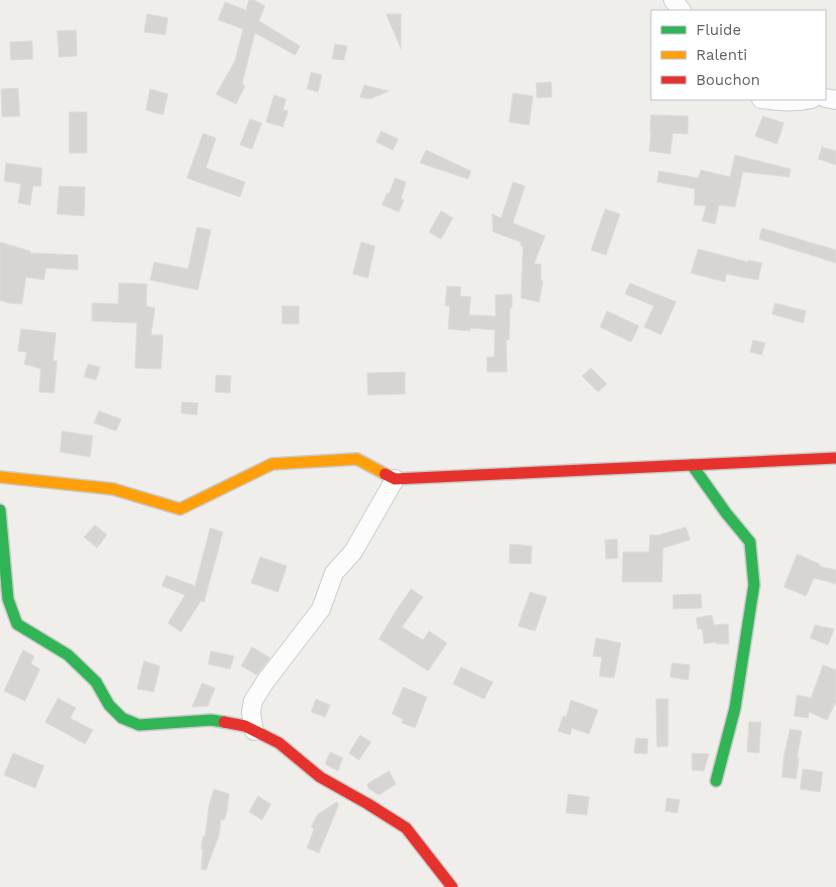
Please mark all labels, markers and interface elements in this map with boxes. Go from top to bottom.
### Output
legend [651,10,826,100]
text: Fluide [696,21,741,39]
text: Ralenti [696,46,747,64]
text: Bouchon [696,71,760,89]

